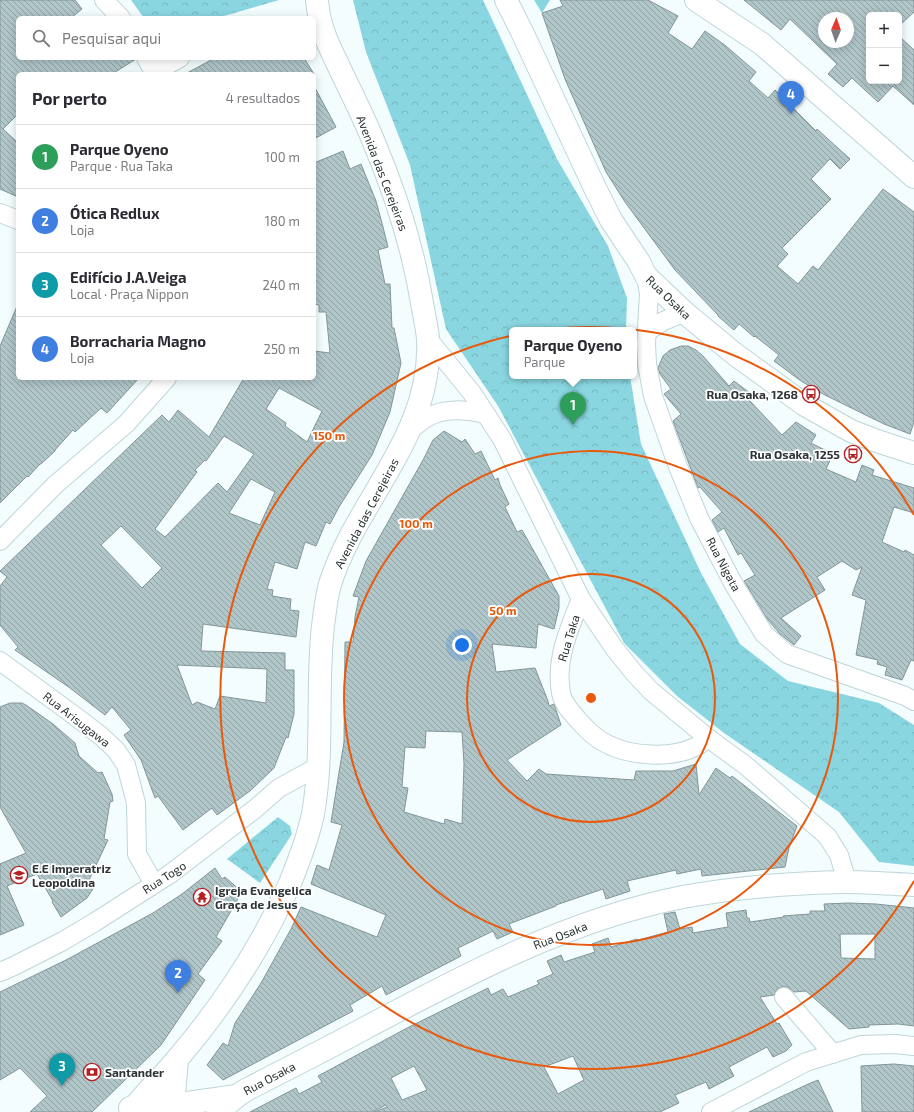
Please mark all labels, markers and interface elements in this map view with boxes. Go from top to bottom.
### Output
north arrow [818,12,854,48]
map controls [866,12,902,84]
button: + [866,12,902,48]
search box [16,16,316,60]
icon: search [30,27,52,49]
text: Pesquisar aqui [62,29,161,47]
button: − [866,48,902,84]
pin: 4 [778,81,804,114]
text: Por perto [32,88,107,108]
text: 4 resultados [226,90,300,106]
street label: Avenida das Cerejeiras [354,113,412,233]
text: Parque Oyeno [70,140,169,158]
text: 1 [42,149,48,165]
text: 100 m [265,149,300,165]
text: Parque · Rua Taka [70,158,173,174]
text: Ótica Redlux [70,204,159,222]
text: 2 [41,213,49,229]
text: 180 m [265,213,300,229]
text: Loja [70,222,94,238]
text: Edifício J.A.Veiga [70,268,186,286]
street label: Rua Osaka [644,272,694,322]
text: 3 [41,277,49,293]
text: 240 m [263,277,300,293]
text: Local · Praça Nippon [70,286,189,302]
popup [509,327,637,379]
text: Borracharia Magno [70,332,206,350]
text: Parque Oyeno [524,336,622,354]
text: 4 [41,341,49,357]
text: 250 m [264,341,300,357]
text: Loja [70,350,94,366]
text: Parque [524,354,565,370]
bus stop icon: Rua Osaka, 1268 [801,384,821,404]
place label: Rua Osaka, 1268 [706,387,798,401]
pin: 1 [560,392,586,425]
text: 150 m [313,428,345,442]
bus stop icon: Rua Osaka, 1255 [843,444,863,464]
place label: Rua Osaka, 1255 [750,447,840,461]
street label: Avenida das Cerejeiras [331,456,402,571]
text: 100 m [399,516,433,530]
street label: Rua Nigata [704,535,744,593]
text: 50 m [489,603,517,617]
street label: Rua Taka [554,613,582,663]
your location [452,635,472,655]
street label: Rua Arisugawa [41,689,113,749]
centre of rings [584,691,598,705]
street label: Rua Togo [140,858,189,896]
place label: E.E Imperatriz Leopoldina [32,861,111,889]
school or university icon: E.E Imperatriz Leopoldina [9,865,29,885]
place label: Igreja Evangelica Graça de Jesus [215,883,312,912]
temple icon: Igreja Evangelica Graça de Jesus [192,887,212,907]
street label: Rua Osaka [531,918,589,952]
pin: 2 [165,960,191,993]
pin: 3 [49,1053,75,1086]
street label: Rua Osaka [241,1058,297,1098]
bank icon: Santander [82,1062,102,1082]
place label: Santander [105,1065,164,1079]

